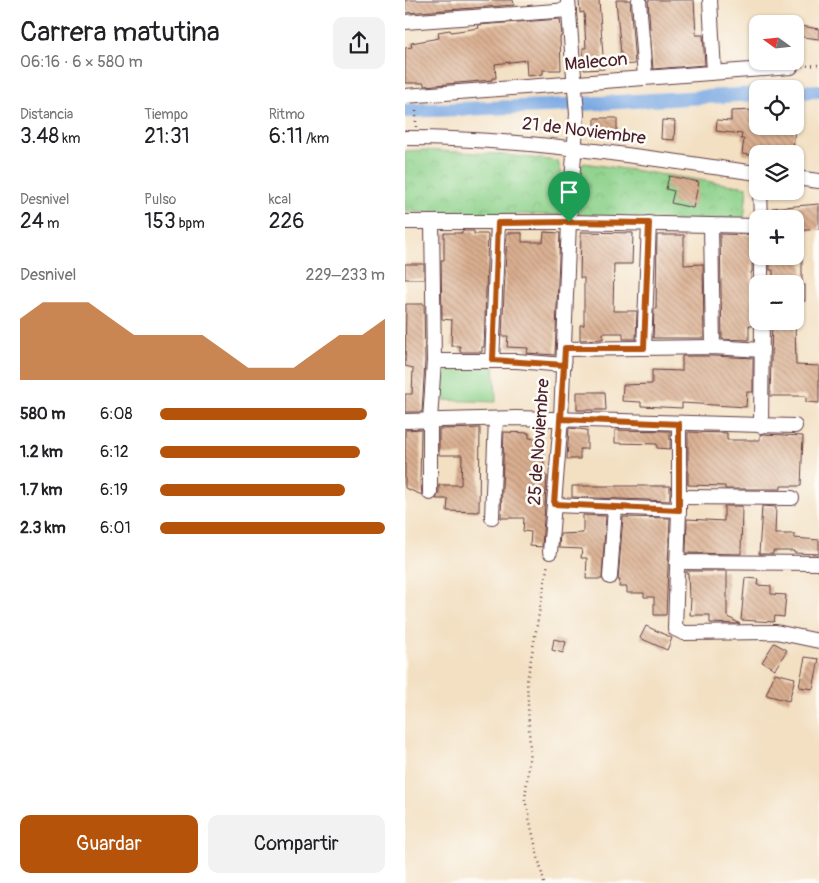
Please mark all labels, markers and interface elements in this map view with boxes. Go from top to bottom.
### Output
text: Carrera matutina [20,15,220,50]
north arrow [749,15,804,70]
map controls [749,15,804,330]
button: share [333,17,385,69]
street label: Malecon [563,48,629,76]
text: 06:16 · 6 × 580 m [20,52,143,72]
button: locate [749,80,804,135]
text: Distancia [20,106,73,123]
text: Tiempo [144,106,188,123]
text: Ritmo [269,106,305,123]
street label: 21 de Noviembre [521,112,647,150]
text: 3.48 [20,123,59,150]
text: 21:31 [144,123,190,150]
text: 6:11 [269,123,303,150]
text: km [59,130,80,147]
text: /km [303,130,329,147]
button: layers [749,145,804,200]
pin [548,171,590,222]
icon: arrive [555,178,583,206]
text: Desnivel [20,191,69,208]
text: Pulso [144,191,176,208]
text: kcal [269,191,291,208]
text: 24 [20,208,44,235]
text: 153 [144,208,176,235]
text: 226 [269,208,304,235]
button: + [749,210,804,265]
text: m [44,215,59,232]
text: bpm [176,215,205,232]
text: Desnivel [20,265,76,285]
text: 229–233 m [305,265,385,285]
button: − [749,275,804,330]
street label: 25 de Noviembre [523,378,555,506]
text: 580 m [20,404,65,424]
text: 6:08 [100,404,133,424]
text: 1.2 km [20,442,63,462]
text: 6:12 [100,442,129,462]
text: 1.7 km [20,480,63,500]
text: 6:19 [100,480,128,500]
text: 2.3 km [20,518,66,538]
text: 6:01 [100,518,131,538]
button: Guardar [20,815,198,873]
button: Compartir [208,815,385,873]

